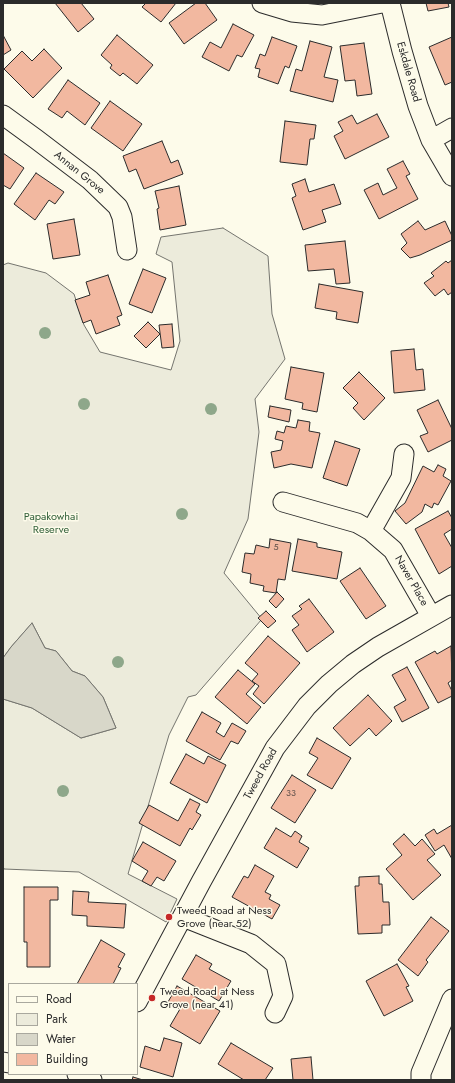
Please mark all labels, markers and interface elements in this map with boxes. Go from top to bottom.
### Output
street label: Eskdale Road [393,40,423,104]
street label: Annan Grove [51,149,107,197]
park label: Papakowhai Reserve [24,510,78,536]
house number: 5 [273,543,279,553]
street label: Naver Place [391,553,431,609]
street label: Tweed Road [241,746,281,802]
house number: 33 [286,789,296,799]
place label: Tweed Road at Ness Grove (near 52) [177,904,271,930]
marker: Tweed Road at Ness Grove (near 52) [164,912,174,922]
legend [8,983,138,1075]
place label: Tweed Road at Ness Grove (near 41) [160,985,254,1011]
text: Road [46,990,72,1008]
marker: Tweed Road at Ness Grove (near 41) [147,993,157,1003]
text: Park [46,1010,67,1028]
text: Water [46,1030,76,1048]
text: Building [46,1050,88,1068]

